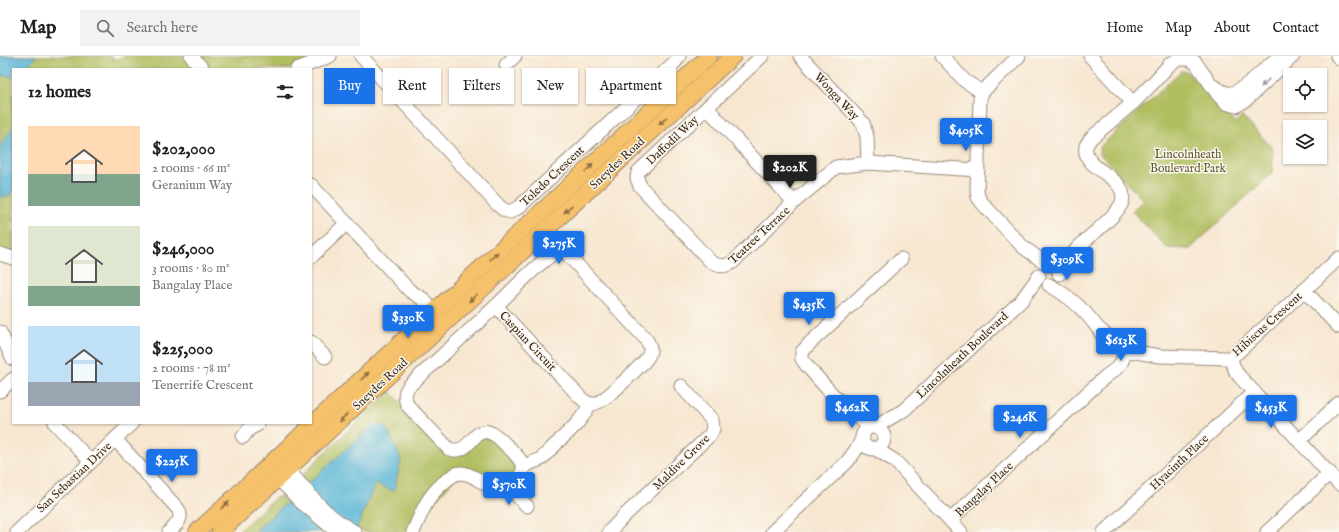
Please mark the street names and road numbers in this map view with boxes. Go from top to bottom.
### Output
street label: Wonga Way [811,69,863,123]
street label: Daffodil Way [643,112,702,168]
street label: Sneydes Road [587,134,648,193]
street label: Toledo Crescent [517,143,587,210]
street label: Teatree Terrace [726,203,793,268]
street label: Hibiscus Crescent [1229,289,1306,360]
street label: Caspian Circuit [495,308,559,375]
street label: Lincolnheath Boulevard [913,309,1012,402]
street label: Sneydes Road [350,355,411,414]
street label: Maldive Grove [650,431,713,493]
street label: Hyacinth Place [1147,431,1212,493]
street label: San Sebastian Drive [34,438,115,516]
street label: Bangalay Place [952,458,1017,520]

